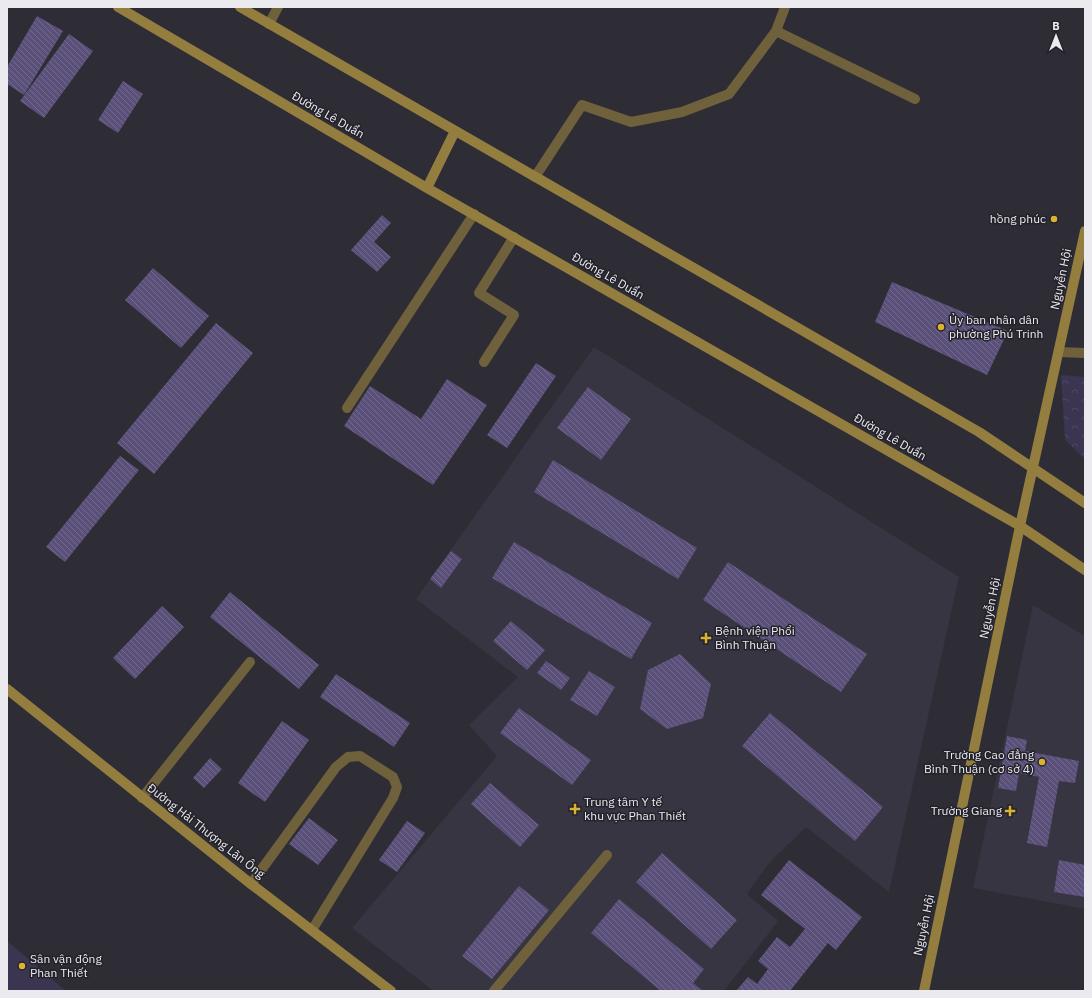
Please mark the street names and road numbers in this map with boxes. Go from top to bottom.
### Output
street label: Đường Lê Duẩn [289,88,367,141]
street label: Nguyễn Hội [1047,247,1074,311]
street label: Đường Lê Duẩn [569,249,647,302]
street label: Đường Lê Duẩn [851,410,929,463]
street label: Nguyễn Hội [976,576,1003,640]
street label: Đường Hải Thượng Lãn Ông [144,780,269,882]
street label: Nguyễn Hội [910,893,937,957]

